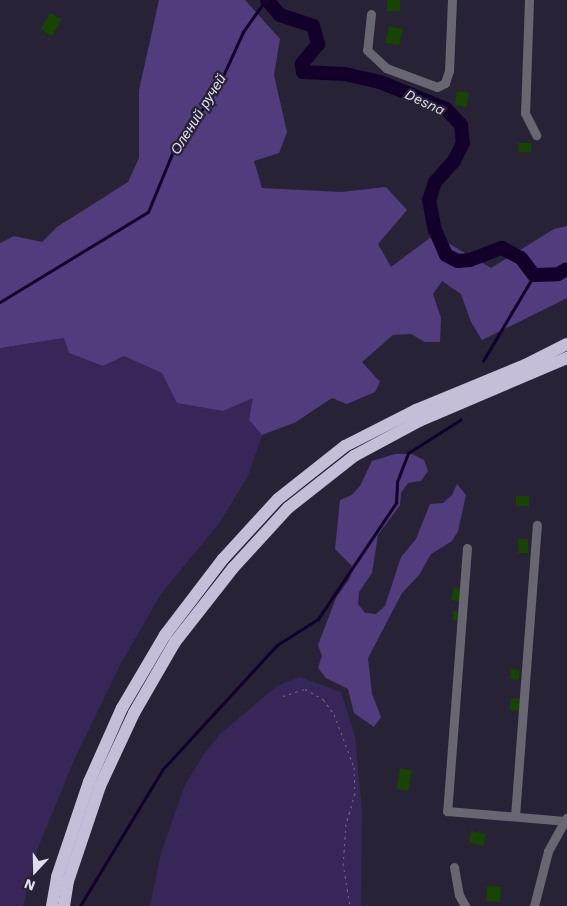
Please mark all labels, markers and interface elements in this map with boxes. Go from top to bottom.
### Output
water label: Олений ручей [167,71,229,157]
water label: Desna [402,86,448,118]
north arrow [10,846,60,896]
text: N [22,876,37,894]

